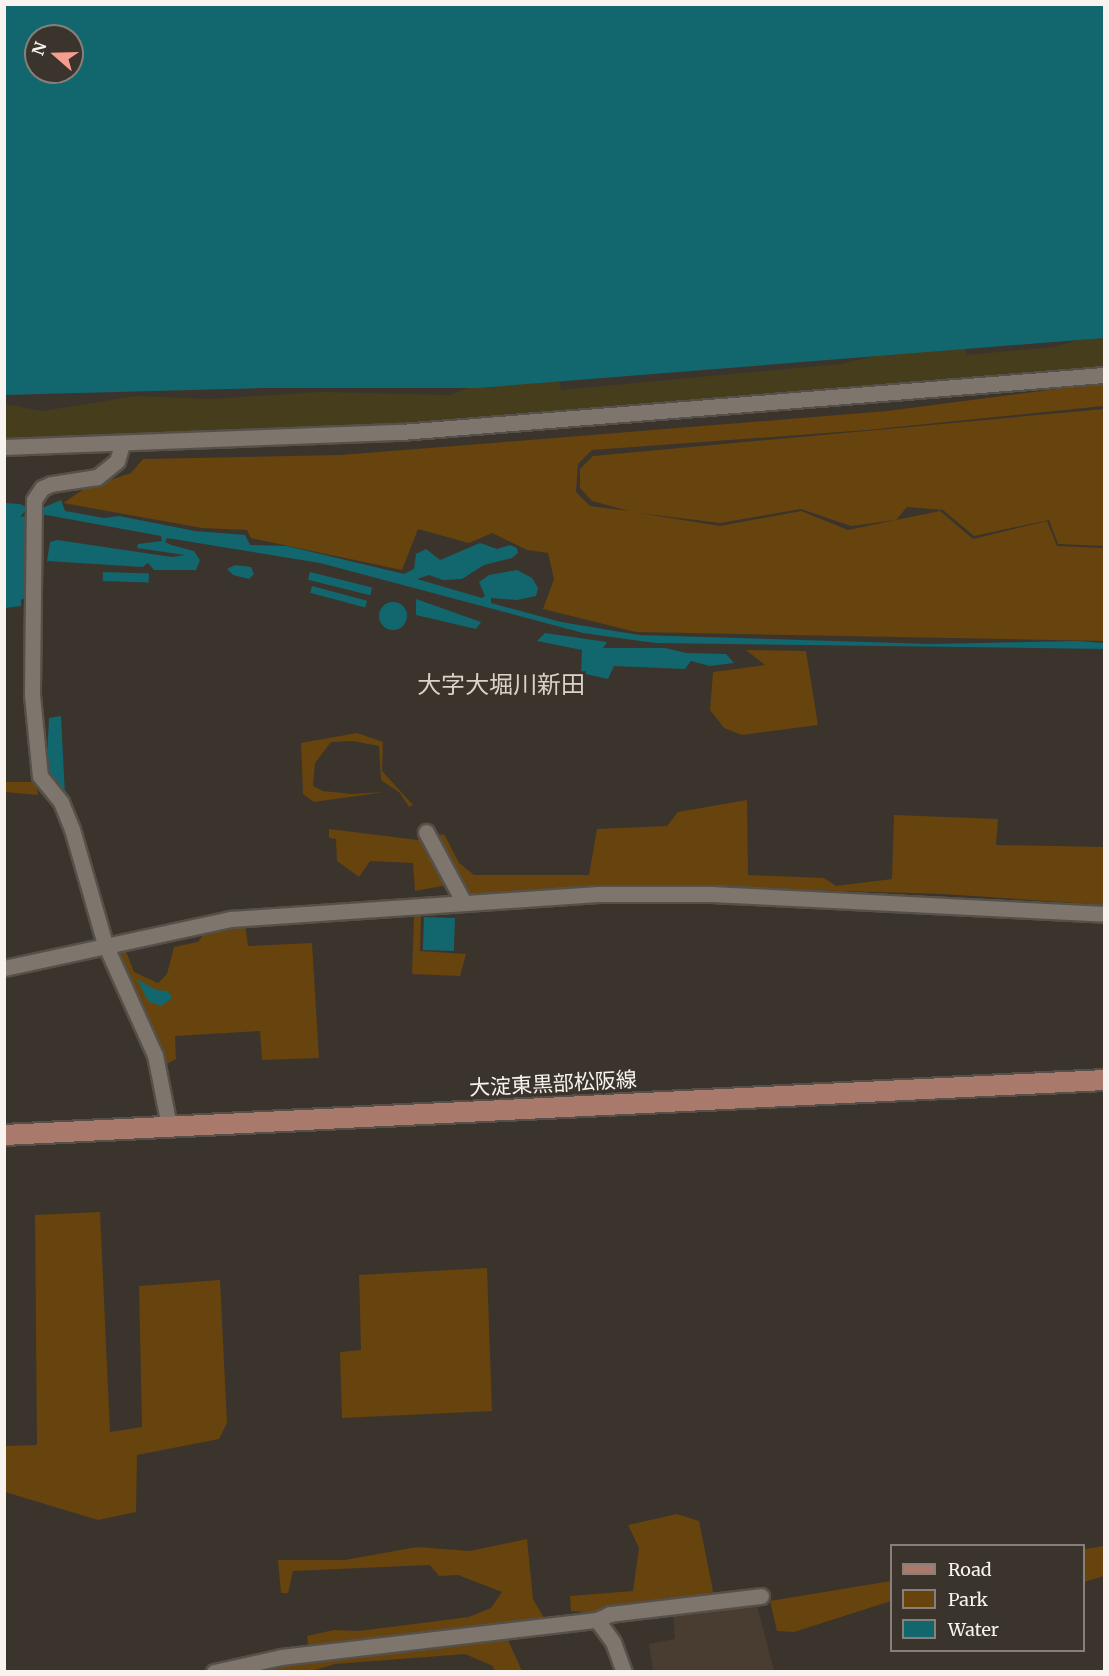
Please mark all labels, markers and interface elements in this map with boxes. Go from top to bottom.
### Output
north arrow [24,24,84,84]
text: N [27,39,51,58]
district label: 大字大堀川新田 [417,671,585,699]
street label: 大淀東黒部松阪線 [468,1067,638,1101]
legend [890,1544,1085,1652]
text: Road [948,1558,992,1581]
text: Park [948,1588,988,1611]
text: Water [948,1618,999,1641]

